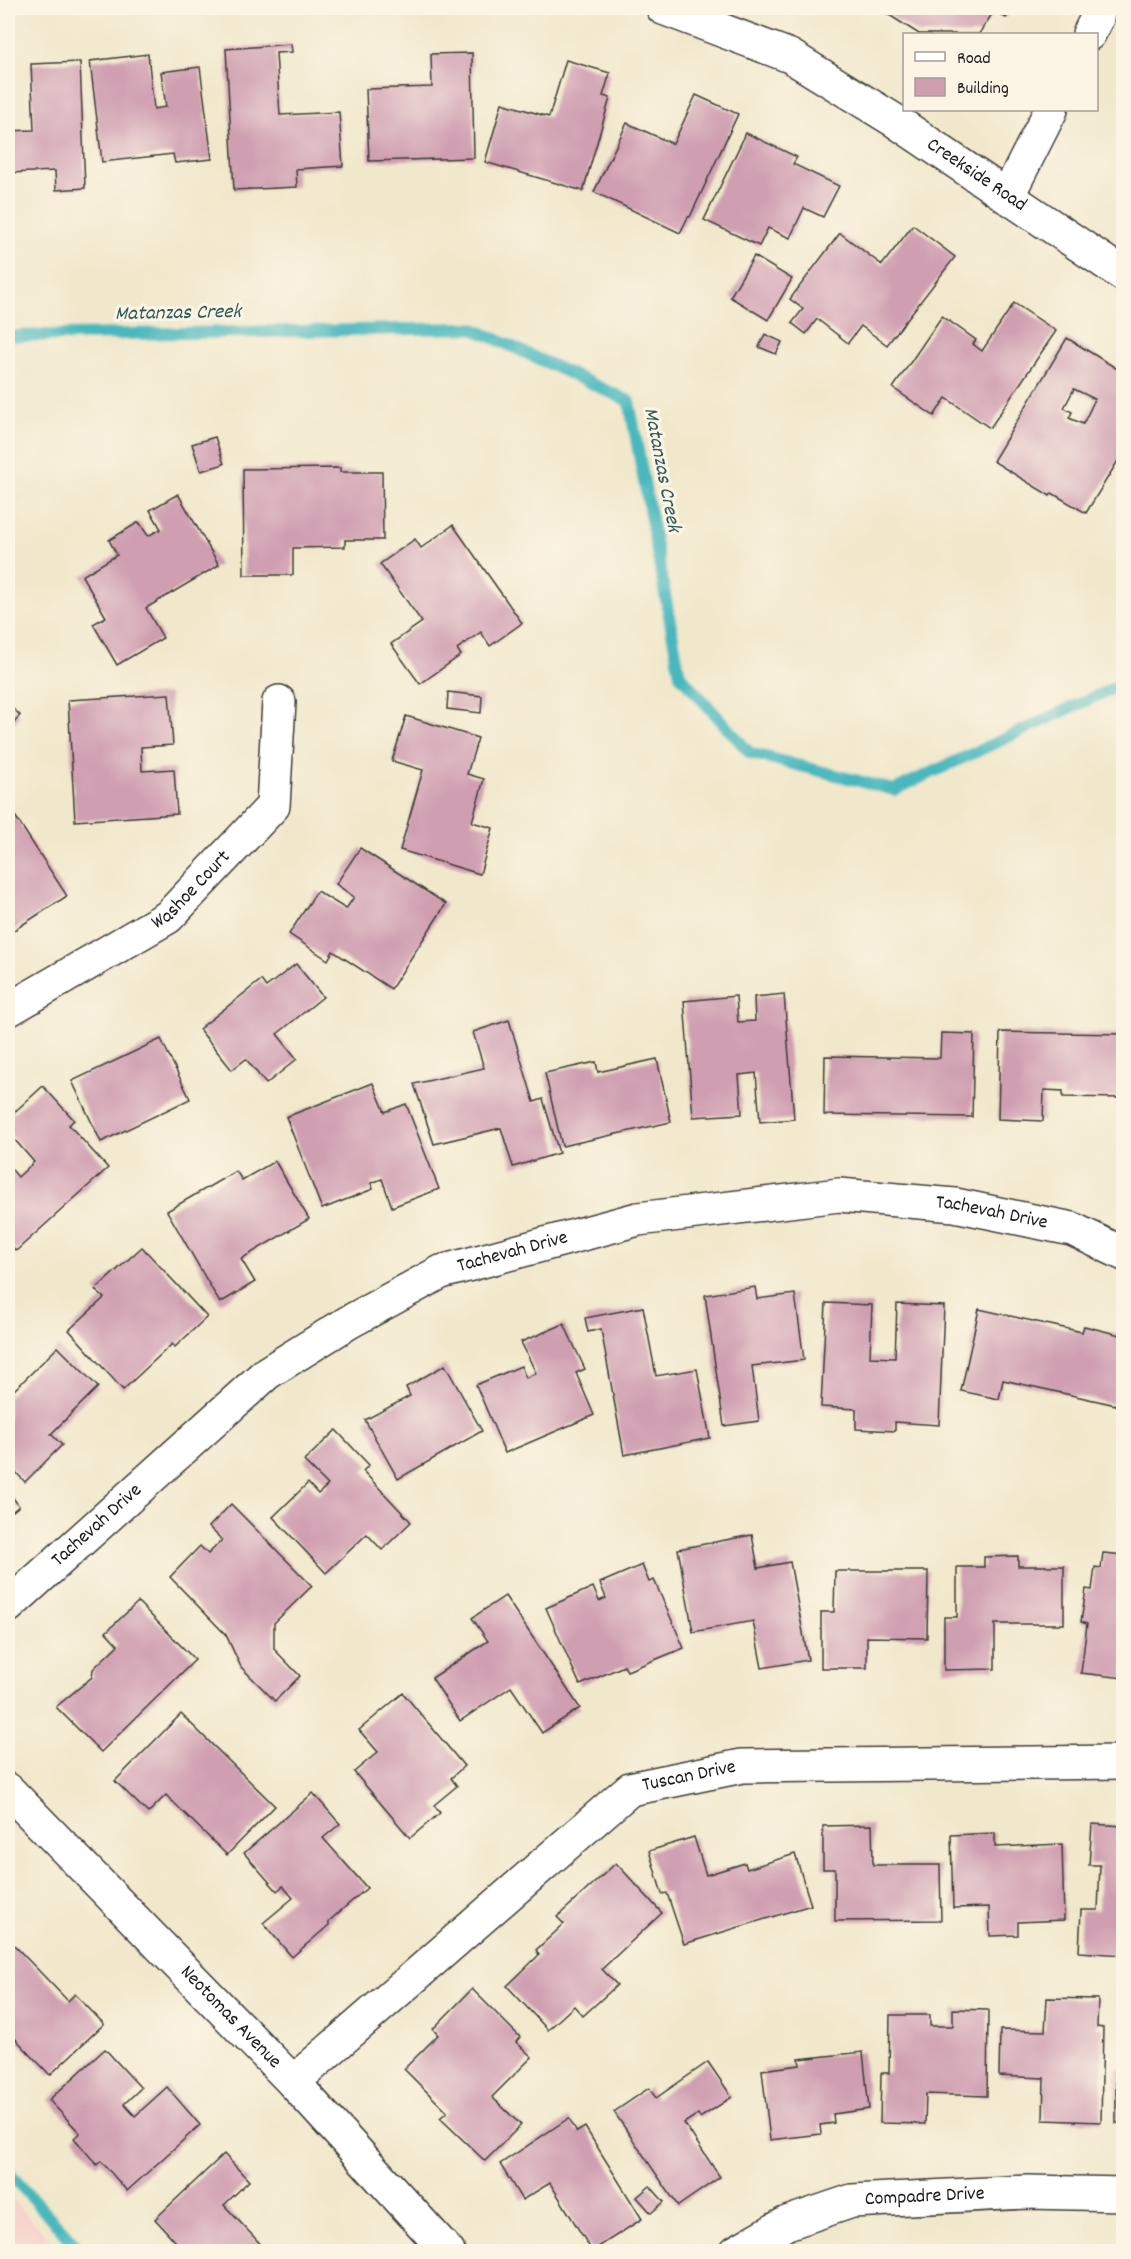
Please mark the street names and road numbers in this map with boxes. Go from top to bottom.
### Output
street label: Creekside Road [921,132,1032,219]
street label: Washoe Court [147,845,238,937]
street label: Tachevah Drive [935,1189,1050,1238]
street label: Tachevah Drive [454,1224,571,1281]
street label: Tachevah Drive [46,1477,149,1574]
street label: Tuscan Drive [640,1754,739,1800]
street label: Neotomas Avenue [173,1960,287,2076]
street label: Compadre Drive [864,2180,985,2214]

